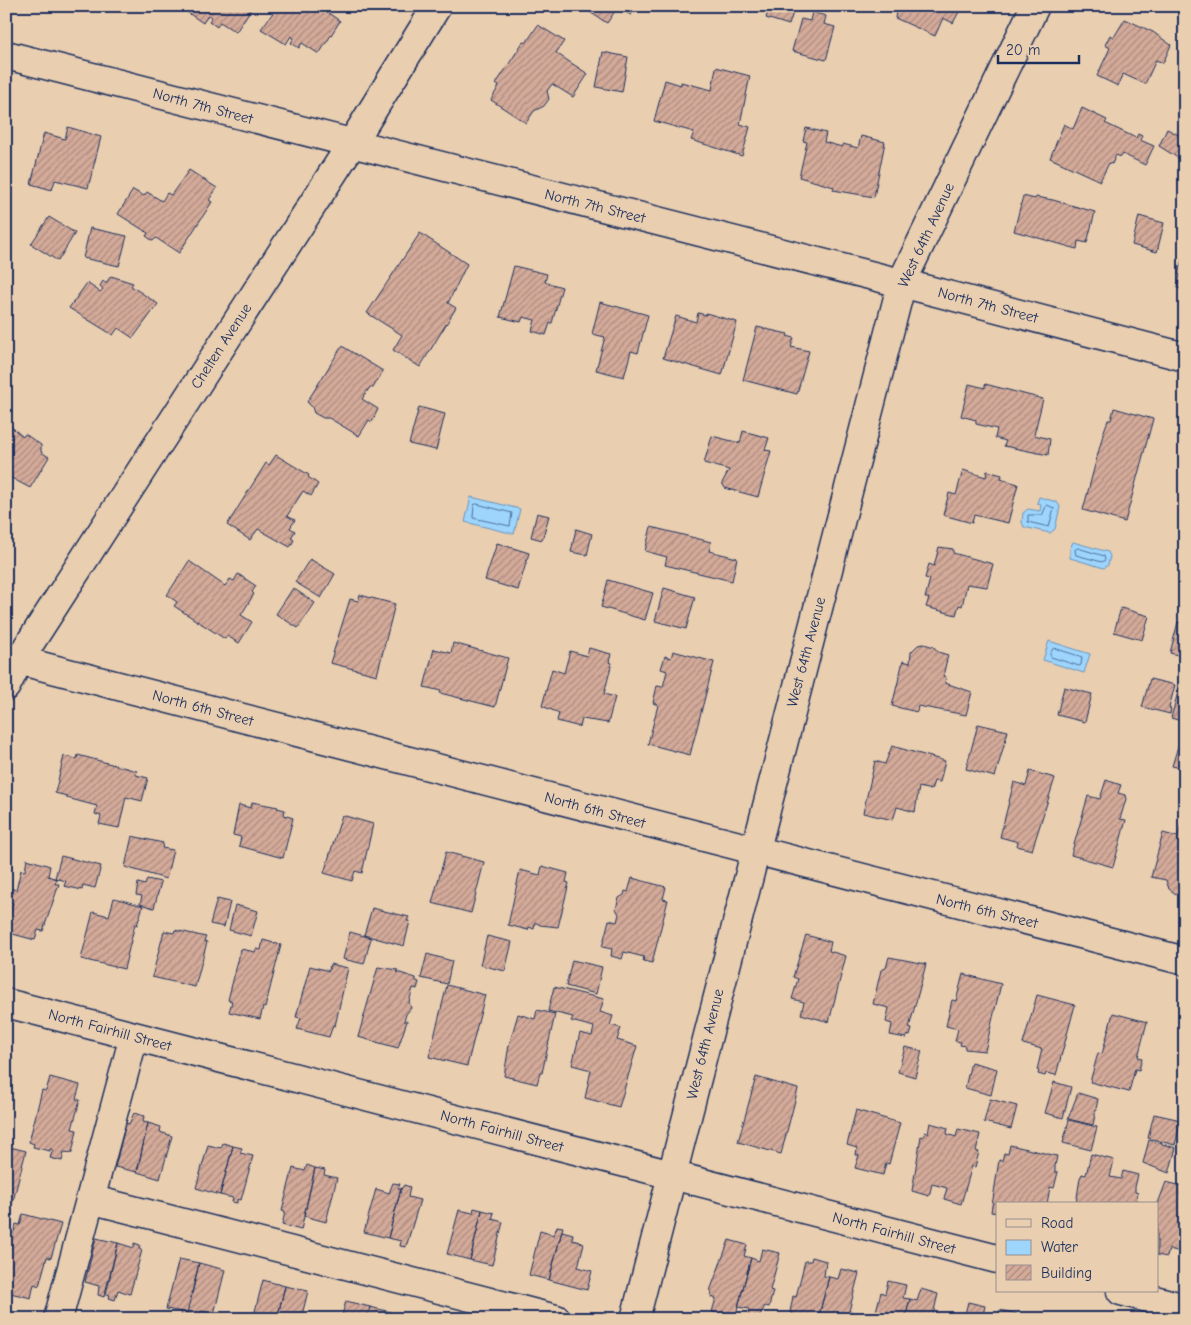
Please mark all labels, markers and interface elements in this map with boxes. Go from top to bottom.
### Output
scale bar [998,32,1080,64]
text: 20 m [1006,41,1040,59]
street label: North 7th Street [151,84,256,128]
street label: West 64th Avenue [894,179,958,290]
street label: North 7th Street [543,185,648,227]
street label: North 7th Street [936,283,1041,327]
street label: Chelten Avenue [187,299,256,392]
street label: West 64th Avenue [783,594,829,709]
street label: North 6th Street [150,686,256,730]
street label: North 6th Street [542,788,648,832]
street label: North 6th Street [934,890,1040,932]
street label: West 64th Avenue [683,986,728,1101]
street label: North Fairhill Street [47,1005,174,1055]
street label: North Fairhill Street [439,1106,566,1156]
legend [996,1202,1158,1292]
street label: North Fairhill Street [831,1208,958,1258]
text: Road [1041,1214,1073,1232]
text: Water [1041,1238,1078,1256]
text: Building [1041,1264,1092,1282]

